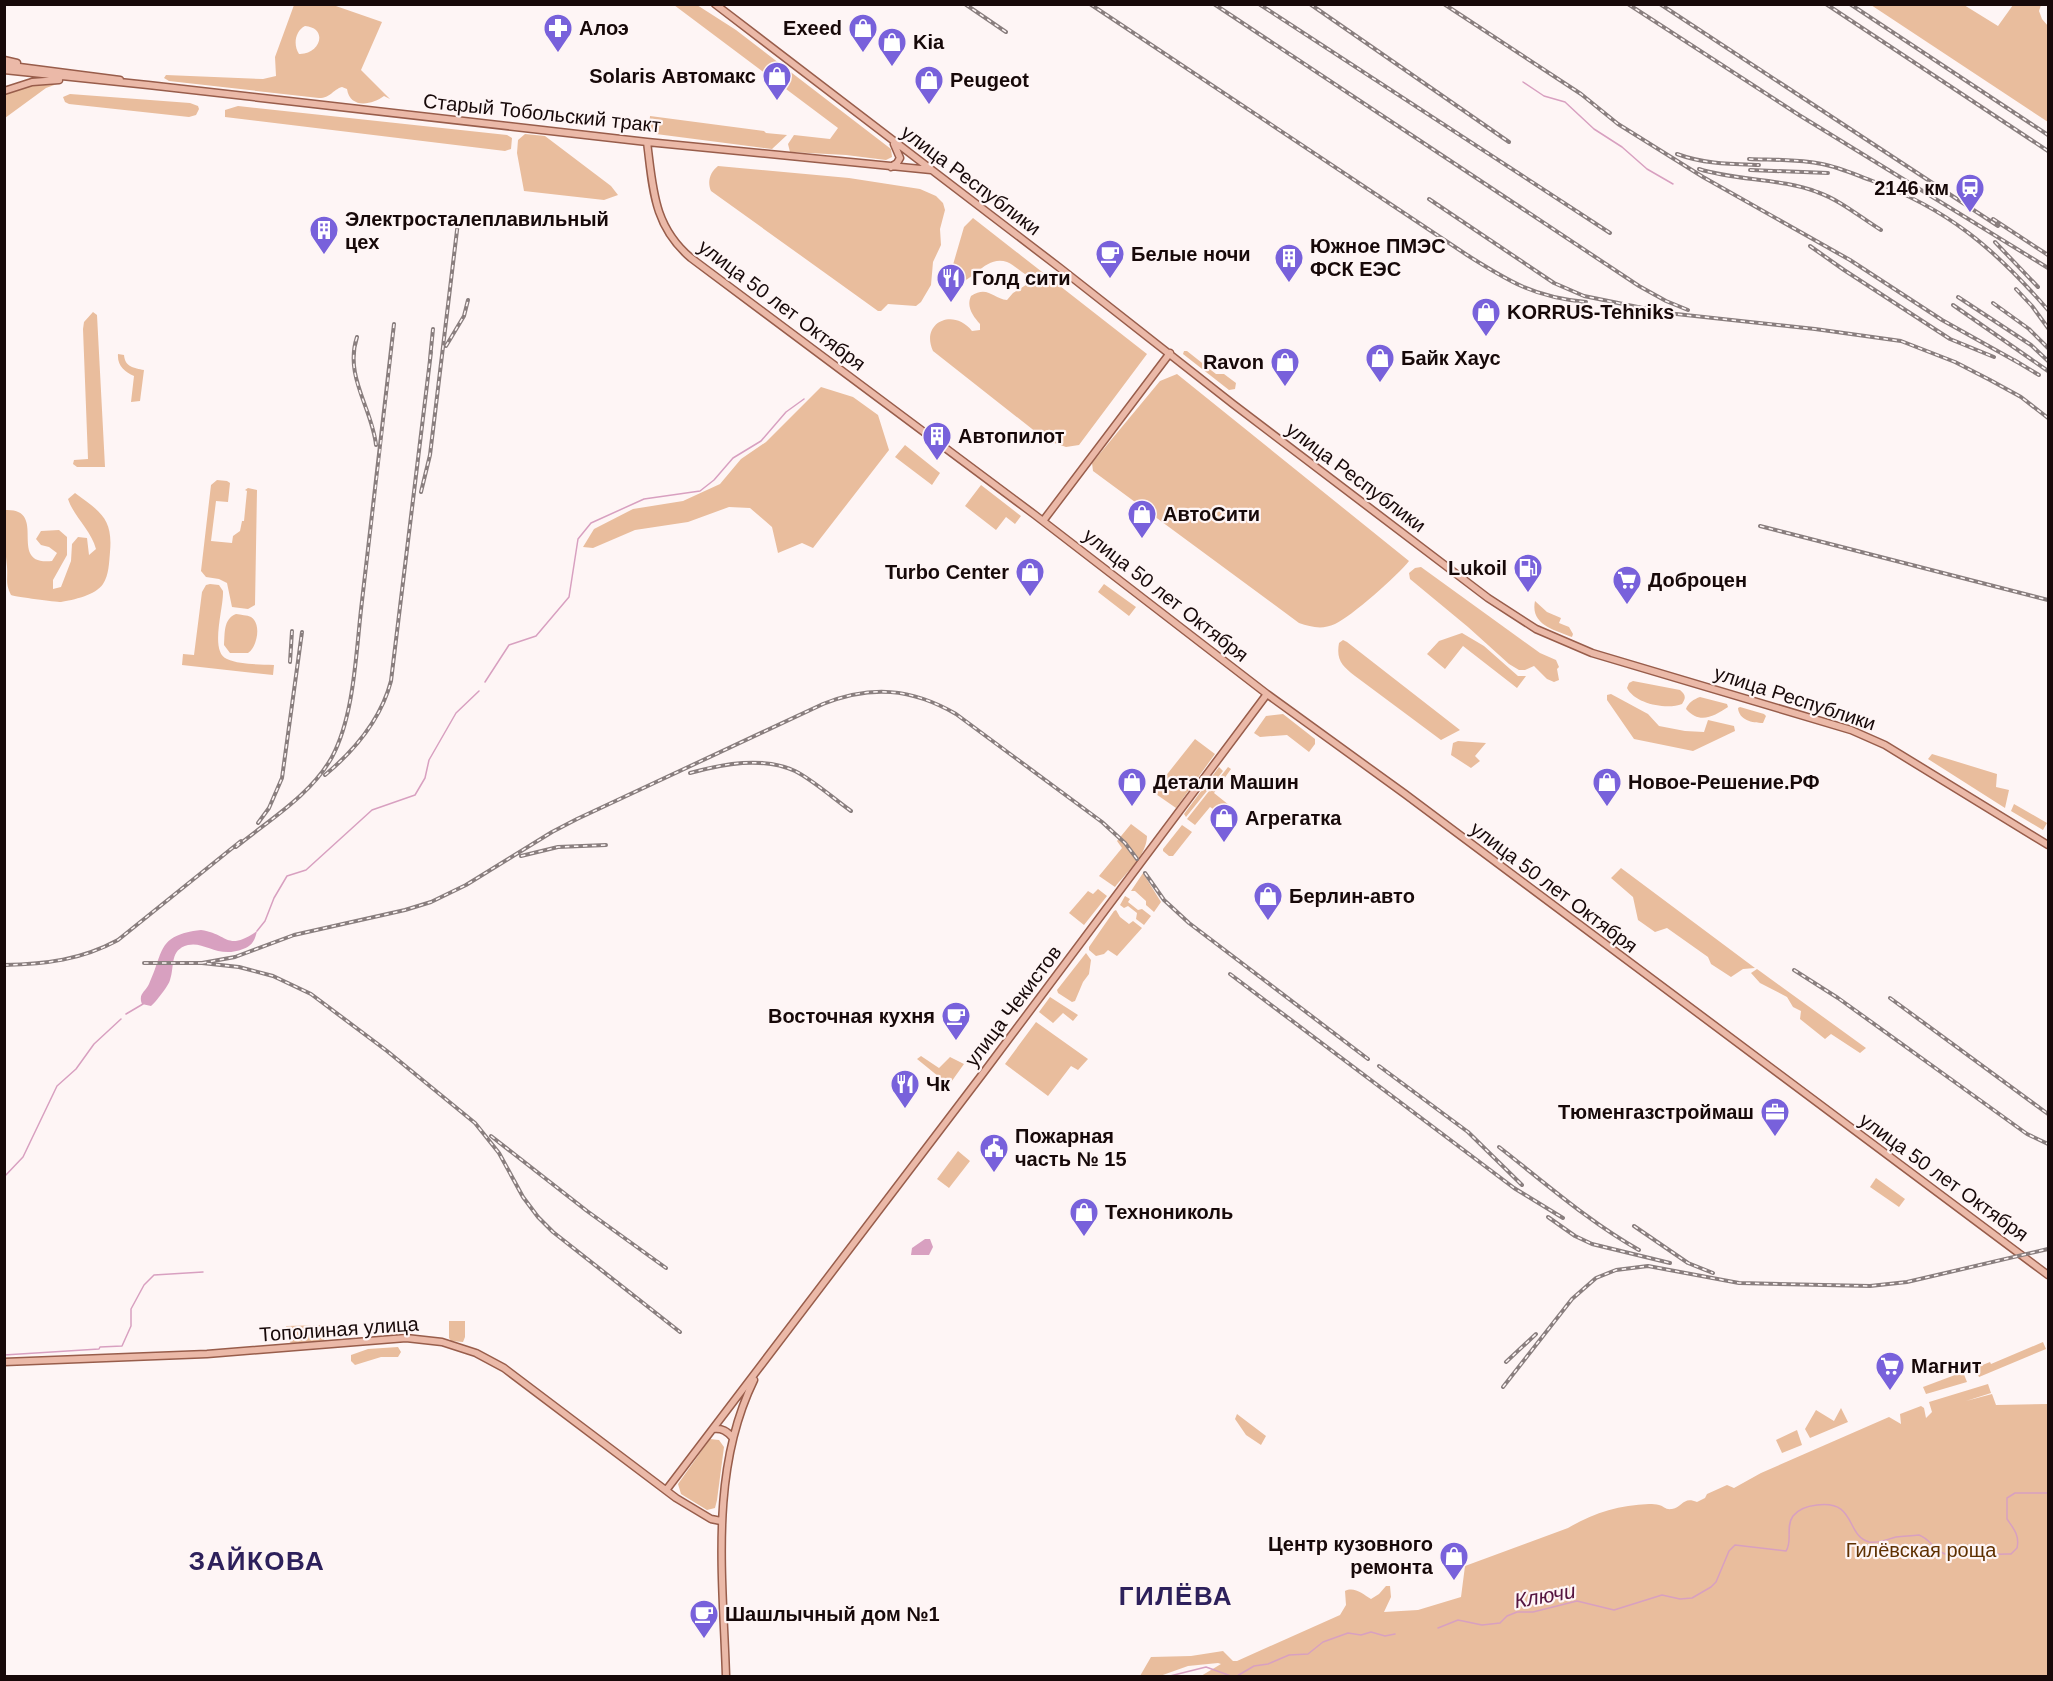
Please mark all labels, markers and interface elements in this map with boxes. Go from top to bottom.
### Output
pharmacy icon: Алоэ [542,12,574,54]
shop icon: Exeed [847,12,879,54]
place label: Алоэ [579,17,629,39]
place label: Exeed [783,17,842,39]
shop icon: Kia [876,26,908,68]
place label: Kia [913,31,945,53]
shop icon: Solaris Автомакс [761,60,793,102]
shop icon: Peugeot [913,64,945,106]
place label: Solaris Автомакс [589,65,756,87]
place label: Peugeot [950,69,1029,91]
street label: Старый Тобольский тракт [422,90,662,136]
street label: улица Республики [897,121,1045,239]
station icon: 2146 км [1954,172,1986,214]
place label: 2146 км [1874,177,1949,199]
place label: Электросталеплавильный цех [345,208,609,253]
building icon: Электросталеплавильный цех [308,214,340,256]
street label: улица 50 лет Октября [694,235,870,375]
place label: Южное ПМЭС ФСК ЕЭС [1310,235,1446,280]
cafe icon: Белые ночи [1094,238,1126,280]
building icon: Южное ПМЭС ФСК ЕЭС [1273,242,1305,284]
place label: Белые ночи [1131,243,1251,265]
restaurant icon: Голд сити [935,262,967,304]
place label: Голд сити [972,267,1071,289]
shop icon: KORRUS-Tehniks [1470,296,1502,338]
place label: KORRUS-Tehniks [1507,301,1674,323]
shop icon: Байк Хаус [1364,342,1396,384]
shop icon: Ravon [1269,346,1301,388]
place label: Байк Хаус [1401,347,1501,369]
place label: Ravon [1203,351,1264,373]
street label: улица Республики [1282,418,1430,536]
building icon: Автопилот [921,420,953,462]
place label: Автопилот [958,425,1065,447]
shop icon: АвтоСити [1126,498,1158,540]
place label: АвтоСити [1163,503,1260,525]
street label: улица 50 лет Октября [1079,524,1253,666]
fuel station icon: Lukoil [1512,552,1544,594]
shop icon: Turbo Center [1014,556,1046,598]
place label: Lukoil [1448,557,1507,579]
place label: Turbo Center [885,561,1009,583]
supermarket icon: Доброцен [1611,564,1643,606]
place label: Доброцен [1648,569,1747,591]
street label: улица Республики [1711,662,1879,734]
shop icon: Детали Машин [1116,766,1148,808]
shop icon: Новое-Решение.РФ [1591,766,1623,808]
place label: Детали Машин [1153,771,1299,793]
place label: Новое-Решение.РФ [1628,771,1820,793]
shop icon: Агрегатка [1208,802,1240,844]
place label: Агрегатка [1245,807,1342,829]
street label: улица 50 лет Октября [1466,817,1642,957]
shop icon: Берлин-авто [1252,880,1284,922]
place label: Берлин-авто [1289,885,1415,907]
street label: улица Чекистов [960,941,1066,1071]
cafe icon: Восточная кухня [940,1000,972,1042]
place label: Восточная кухня [768,1005,935,1027]
restaurant icon: Чк [889,1068,921,1110]
place label: Чк [926,1073,951,1095]
office icon: Тюменгазстроймаш [1759,1096,1791,1138]
place label: Тюменгазстроймаш [1558,1101,1754,1123]
street label: улица 50 лет Октября [1855,1108,2033,1246]
place label: Пожарная часть № 15 [1015,1125,1127,1170]
public building icon: Пожарная часть № 15 [978,1132,1010,1174]
shop icon: Технониколь [1068,1196,1100,1238]
place label: Технониколь [1105,1201,1233,1223]
street label: Тополиная улица [259,1312,420,1346]
supermarket icon: Магнит [1874,1350,1906,1392]
place label: Магнит [1911,1355,1982,1377]
place label: Центр кузовного ремонта [1268,1533,1434,1578]
park label: Гилёвская роща [1846,1539,1997,1561]
shop icon: Центр кузовного ремонта [1438,1540,1470,1582]
district label: ЗАЙКОВА [189,1546,325,1576]
water label: Ключи [1513,1579,1578,1612]
district label: ГИЛЁВА [1119,1581,1233,1611]
cafe icon: Шашлычный дом №1 [688,1598,720,1640]
place label: Шашлычный дом №1 [725,1603,940,1625]

